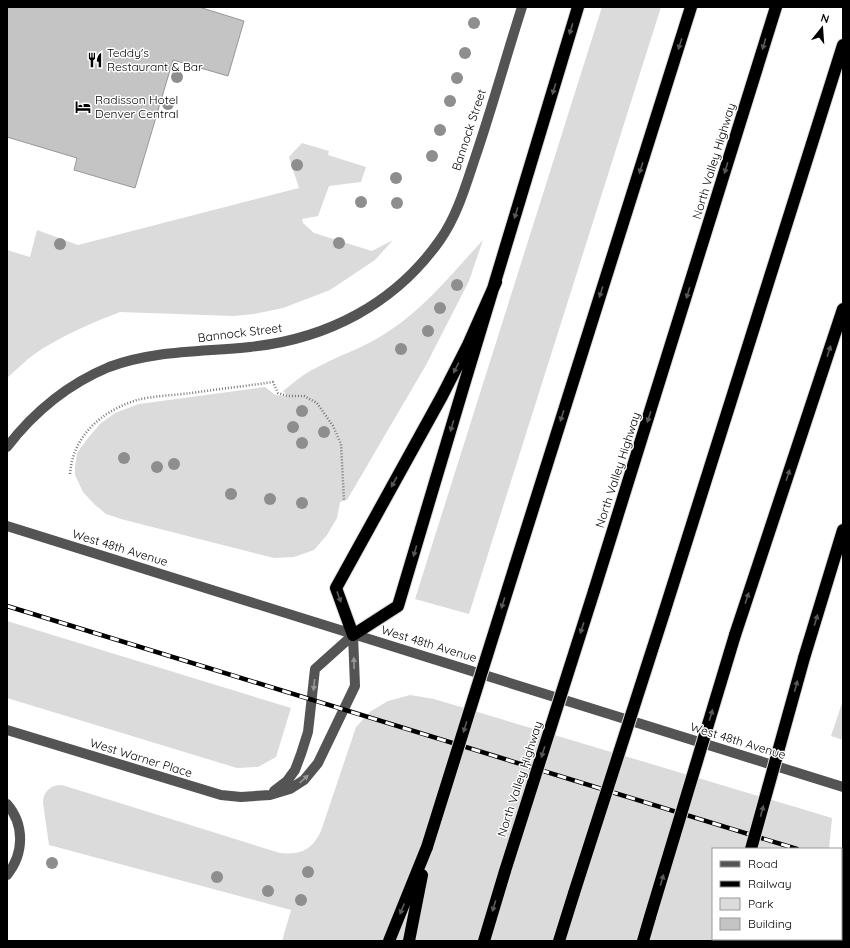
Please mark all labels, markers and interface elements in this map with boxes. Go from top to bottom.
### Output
north arrow [802,8,842,48]
text: N [819,11,831,26]
one-way arrow [568,23,574,35]
one-way arrow [677,39,683,51]
one-way arrow [761,39,767,51]
place label: Teddy's Restaurant & Bar [107,45,203,74]
restaurant icon: Teddy's Restaurant & Bar [86,51,104,69]
one-way arrow [551,83,557,95]
street label: Bannock Street [448,87,489,173]
place label: Radisson Hotel Denver Central [95,92,178,121]
hotel icon: Radisson Hotel Denver Central [74,98,92,116]
street label: North Valley Highway [689,101,738,221]
one-way arrow [637,162,643,174]
one-way arrow [723,163,729,175]
one-way arrow [513,207,519,219]
one-way arrow [598,286,604,298]
one-way arrow [685,287,691,299]
street label: Bannock Street [197,320,283,345]
one-way arrow [826,345,832,357]
one-way arrow [453,363,460,374]
one-way arrow [559,410,565,422]
street label: North Valley Highway [592,410,643,530]
one-way arrow [646,411,652,423]
one-way arrow [449,421,455,433]
one-way arrow [785,468,791,480]
one-way arrow [390,476,397,488]
street label: West 48th Avenue [71,526,170,569]
one-way arrow [412,545,418,557]
one-way arrow [337,591,343,603]
one-way arrow [744,592,750,604]
one-way arrow [500,597,506,609]
one-way arrow [813,614,819,626]
street label: West 48th Avenue [380,622,479,665]
one-way arrow [579,623,585,635]
one-way arrow [351,657,358,669]
one-way arrow [310,679,317,691]
one-way arrow [794,680,800,692]
one-way arrow [708,709,714,721]
street label: North Valley Highway [494,719,545,839]
street label: West 48th Avenue [689,719,788,762]
one-way arrow [461,722,467,734]
street label: West Warner Place [88,735,194,780]
one-way arrow [540,747,546,759]
one-way arrow [299,774,309,783]
one-way arrow [759,805,765,817]
legend [712,848,842,940]
text: Road [748,856,778,871]
one-way arrow [659,873,665,885]
text: Railway [748,876,792,891]
text: Park [748,896,773,911]
one-way arrow [491,900,497,912]
one-way arrow [399,903,405,915]
text: Building [748,916,792,931]

